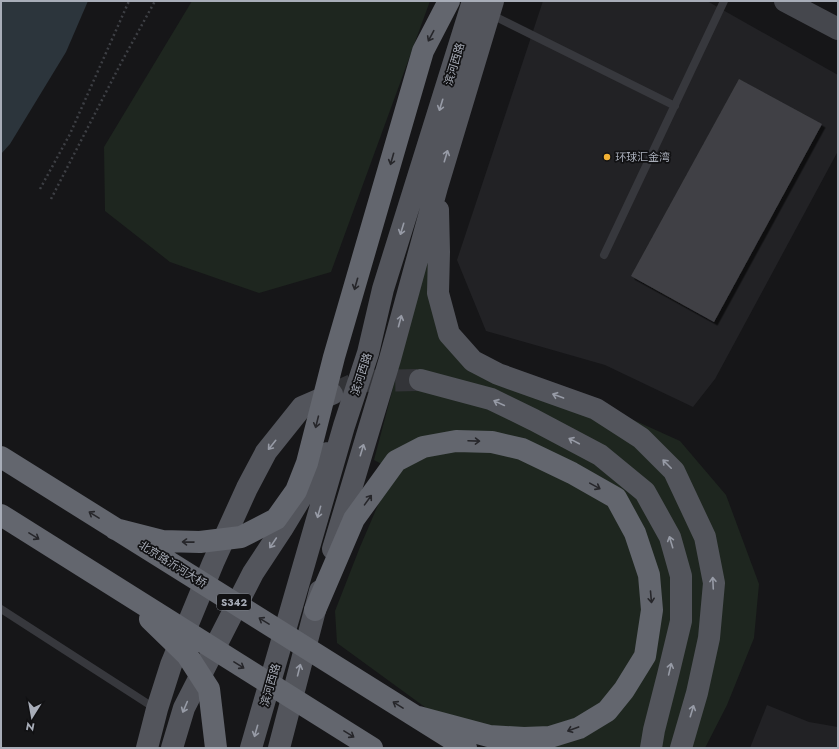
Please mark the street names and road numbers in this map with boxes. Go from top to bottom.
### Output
street label: 滨河西路 [440,41,468,87]
street label: 滨河西路 [347,351,375,397]
street label: 北京路沂河大桥 [136,537,210,591]
road number: S342 [217,594,251,610]
street label: 滨河西路 [256,662,284,708]

